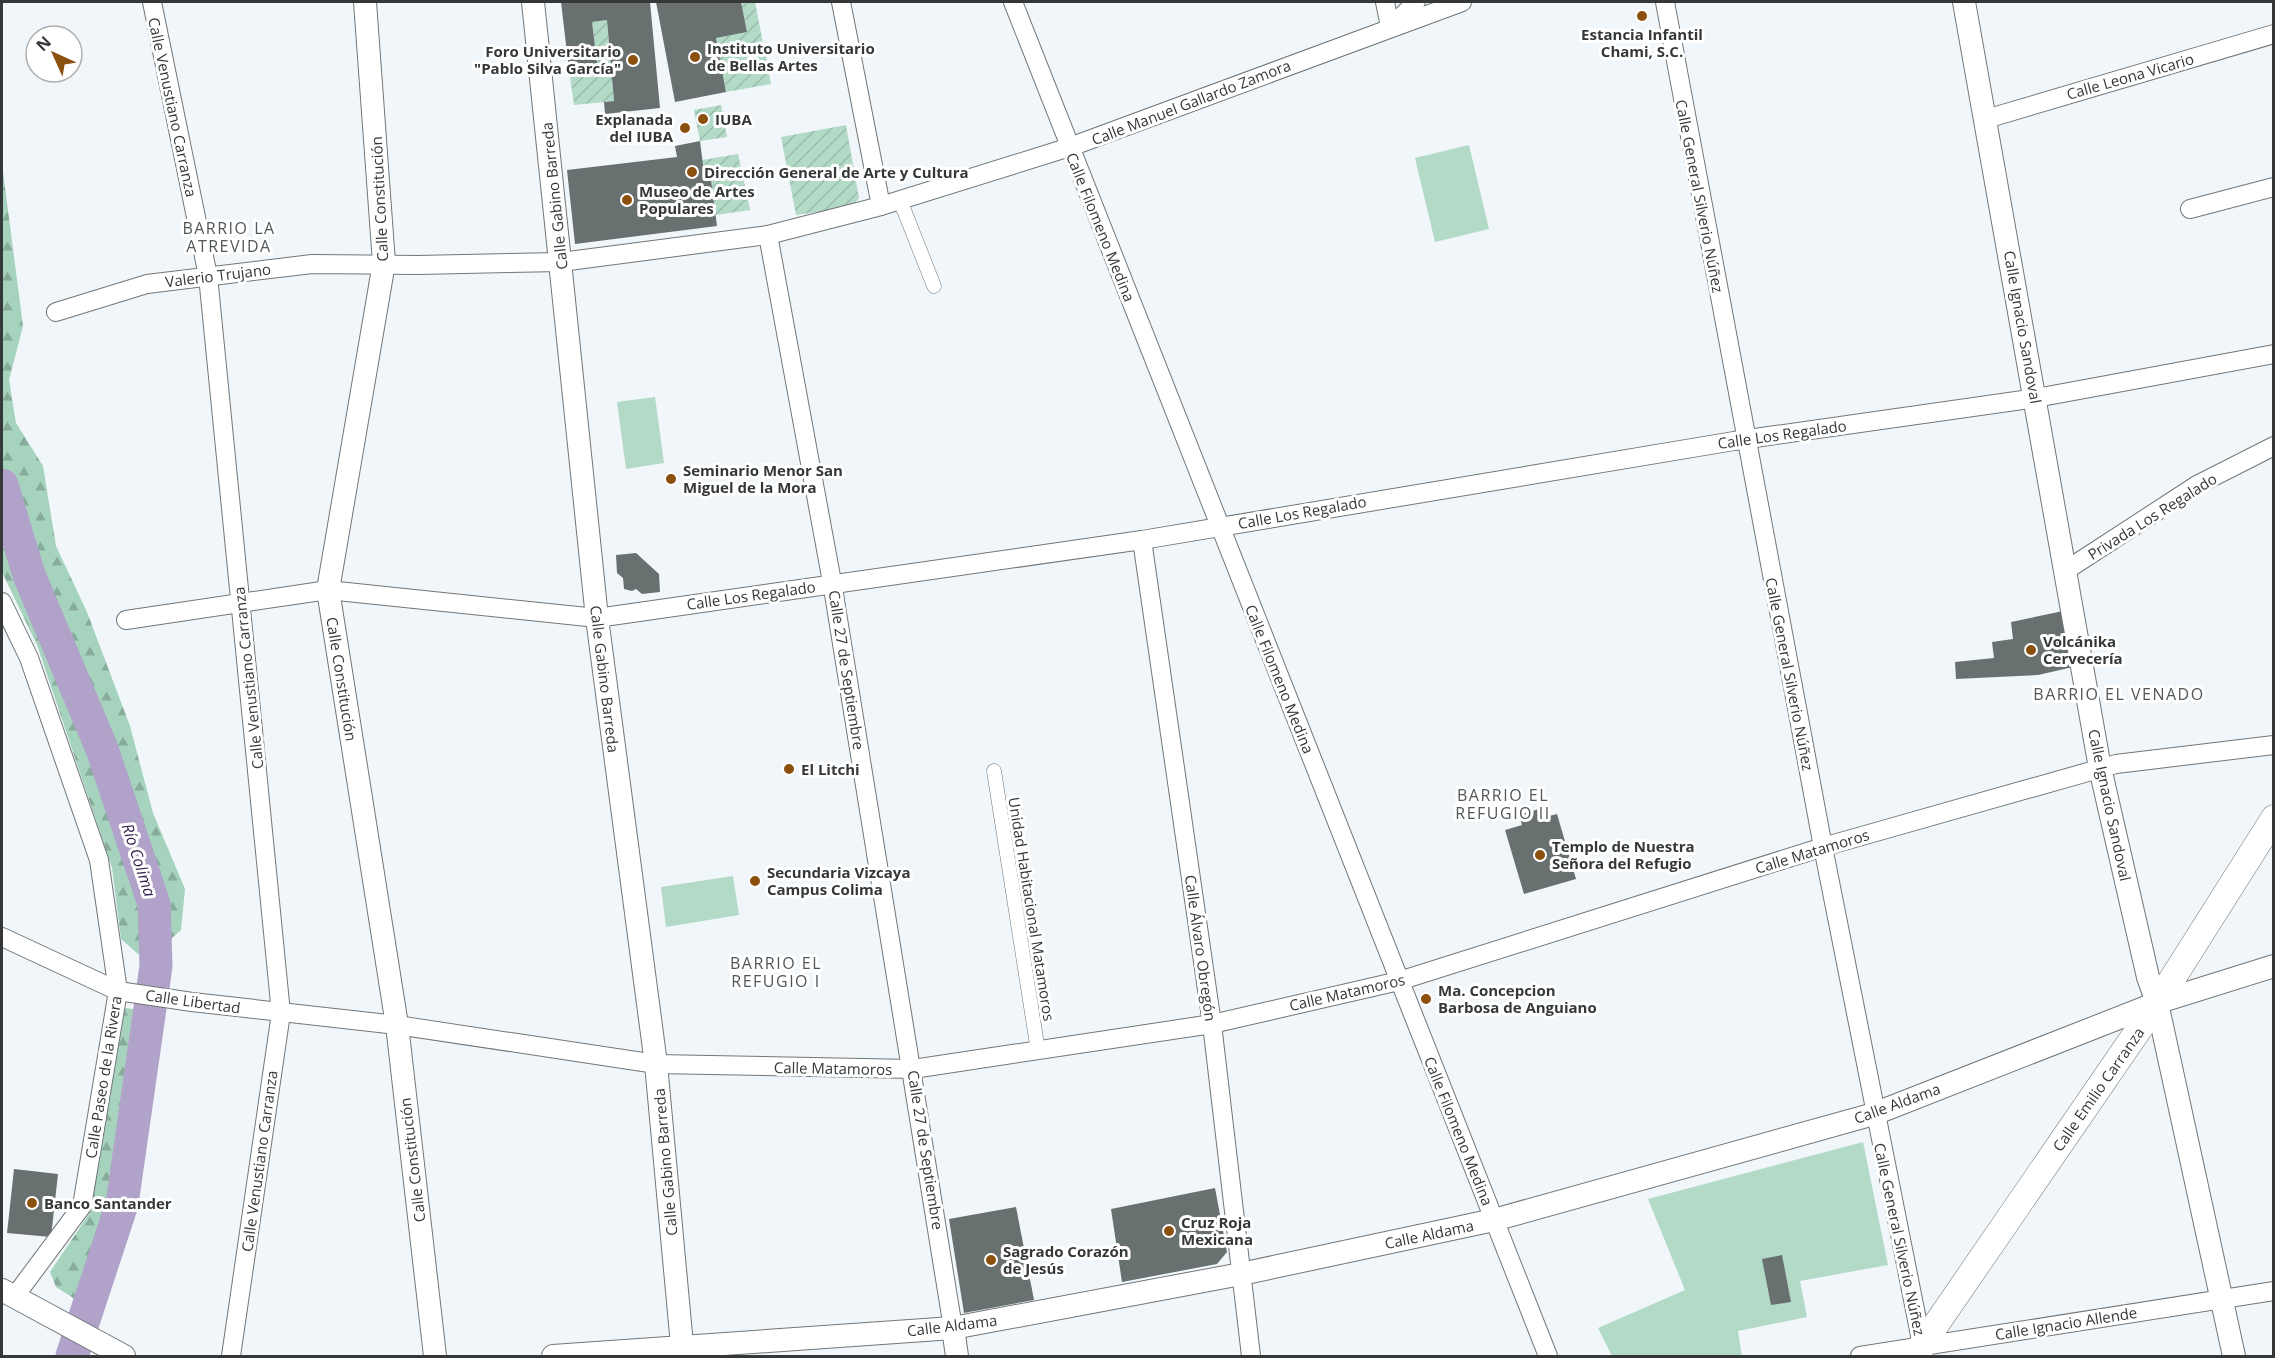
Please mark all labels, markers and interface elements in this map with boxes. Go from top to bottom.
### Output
marker: Estancia Infantil Chami, S.C. [1635,9,1649,23]
street label: Calle Venustiano Carranza [144,15,202,199]
north arrow [24,24,84,84]
place label: Estancia Infantil Chami, S.C. [1581,24,1703,61]
text: N [31,31,56,56]
place label: Instituto Universitario de Bellas Artes [707,38,875,75]
place label: Foro Universitario "Pablo Silva García" [474,41,621,78]
street label: Calle Leona Vicario [2064,48,2196,104]
marker: Instituto Universitario de Bellas Artes [688,50,702,64]
marker: Foro Universitario "Pablo Silva García" [626,53,640,67]
street label: Calle Manuel Gallardo Zamora [1089,55,1293,149]
street label: Calle General Silverio Núñez [1671,98,1729,294]
place label: Explanada del IUBA [595,109,674,146]
place label: IUBA [715,109,752,129]
marker: IUBA [696,112,710,126]
street label: Calle Gabino Barreda [536,121,572,271]
marker: Explanada del IUBA [678,121,692,135]
street label: Calle Constitución [366,136,392,262]
street label: Calle Filomeno Medina [1062,150,1140,304]
place label: Dirección General de Arte y Cultura [704,162,969,182]
marker: Dirección General de Arte y Cultura [685,165,699,179]
place label: Museo de Artes Populares [639,181,755,218]
marker: Museo de Artes Populares [620,193,634,207]
district label: BARRIO LA ATREVIDA [182,217,276,257]
street label: Calle Ignacio Sandoval [2000,249,2046,405]
street label: Valerio Trujano [164,259,272,291]
street label: Calle Los Regalado [1716,415,1848,453]
place label: Seminario Menor San Miguel de la Mora [683,460,843,497]
street label: Privada Los Regalado [2084,468,2220,564]
marker: Seminario Menor San Miguel de la Mora [664,472,678,486]
street label: Calle Los Regalado [1236,491,1368,533]
street label: Calle Los Regalado [685,576,817,614]
street label: Calle General Silverio Núñez [1761,576,1819,772]
street label: Calle Venustiano Carranza [228,586,268,770]
street label: Calle 27 de Septiembre [825,589,869,751]
street label: Calle Filomeno Medina [1241,602,1319,756]
street label: Calle Gabino Barreda [586,604,624,754]
street label: Calle Constitución [322,616,362,742]
place label: Volcánika Cervecería [2043,631,2123,668]
marker: Volcánika Cervecería [2024,643,2038,657]
district label: BARRIO EL VENADO [2033,683,2205,705]
street label: Calle Ignacio Sandoval [2084,727,2136,883]
place label: El Litchi [801,759,860,779]
marker: El Litchi [782,762,796,776]
district label: BARRIO EL REFUGIO II [1455,784,1551,824]
street label: Unidad Habitacional Matamoros [1004,796,1060,1022]
water label: Río Colima [117,821,161,899]
street label: Calle Matamoros [1752,824,1872,878]
place label: Templo de Nuestra Señora del Refugio [1552,836,1695,873]
marker: Templo de Nuestra Señora del Refugio [1533,848,1547,862]
place label: Secundaria Vizcaya Campus Colima [767,862,910,899]
marker: Secundaria Vizcaya Campus Colima [748,874,762,888]
street label: Calle Álvaro Obregón [1181,874,1221,1022]
district label: BARRIO EL REFUGIO I [730,952,822,992]
street label: Calle Matamoros [1287,969,1407,1015]
place label: Ma. Concepcion Barbosa de Anguiano [1438,980,1597,1017]
street label: Calle Libertad [144,984,242,1018]
marker: Ma. Concepcion Barbosa de Anguiano [1419,992,1433,1006]
street label: Calle Paseo de la Rivera [80,994,126,1160]
street label: Calle Emilio Carranza [2048,1023,2148,1155]
street label: Calle Filomeno Medina [1420,1054,1498,1208]
street label: Calle Matamoros [774,1057,892,1079]
street label: Calle Venustiano Carranza [236,1069,282,1253]
street label: Calle 27 de Septiembre [904,1069,948,1231]
street label: Calle Aldama [1851,1078,1943,1128]
street label: Calle Gabino Barreda [649,1087,681,1237]
street label: Calle Constitución [394,1097,430,1223]
street label: Calle General Silverio Núñez [1870,1141,1930,1337]
place label: Banco Santander [44,1193,172,1213]
marker: Banco Santander [25,1196,39,1210]
place label: Cruz Roja Mexicana [1181,1212,1253,1249]
street label: Calle Aldama [1383,1215,1475,1253]
marker: Cruz Roja Mexicana [1162,1224,1176,1238]
place label: Sagrado Corazón de Jesús [1003,1241,1129,1278]
marker: Sagrado Corazón de Jesús [984,1253,998,1267]
street label: Calle Ignacio Allende [1993,1302,2139,1344]
street label: Calle Aldama [906,1310,998,1340]

